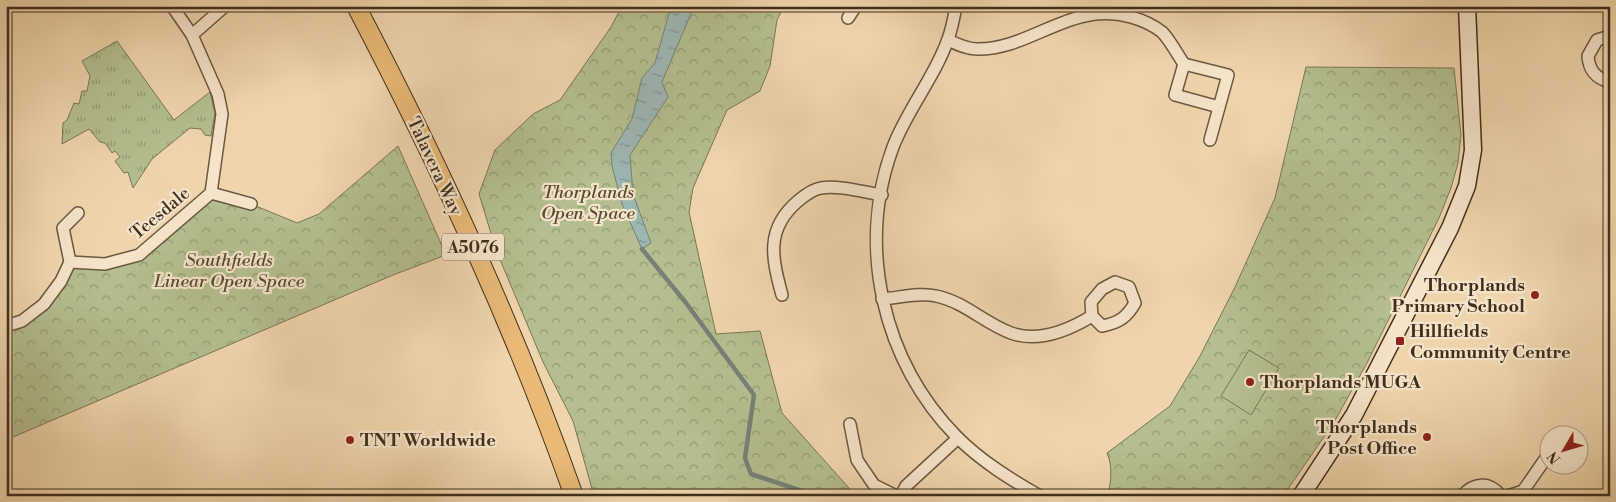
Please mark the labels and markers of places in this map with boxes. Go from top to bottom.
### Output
place label: Thorplands Primary School [1392,274,1525,318]
marker: Thorplands Primary School [1529,289,1541,301]
place label: Hillfields Community Centre [1410,320,1571,364]
marker: Hillfields Community Centre [1394,335,1406,347]
place label: Thorplands MUGA [1260,371,1422,394]
marker: Thorplands MUGA [1244,376,1256,388]
place label: Thorplands Post Office [1316,416,1417,460]
place label: TNT Worldwide [360,429,496,452]
marker: Thorplands Post Office [1421,431,1433,443]
marker: TNT Worldwide [344,434,356,446]

